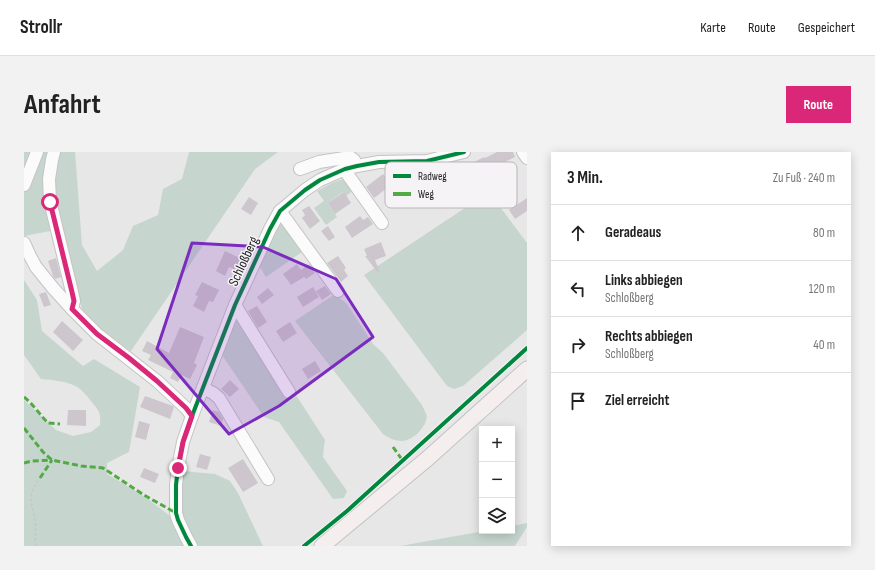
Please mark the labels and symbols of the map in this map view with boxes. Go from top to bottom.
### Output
legend [385,162,517,208]
text: Radweg [418,170,447,183]
text: Weg [418,188,434,201]
route start [41,193,59,211]
street label: Schloßberg [225,233,262,289]
route end [169,459,187,477]

